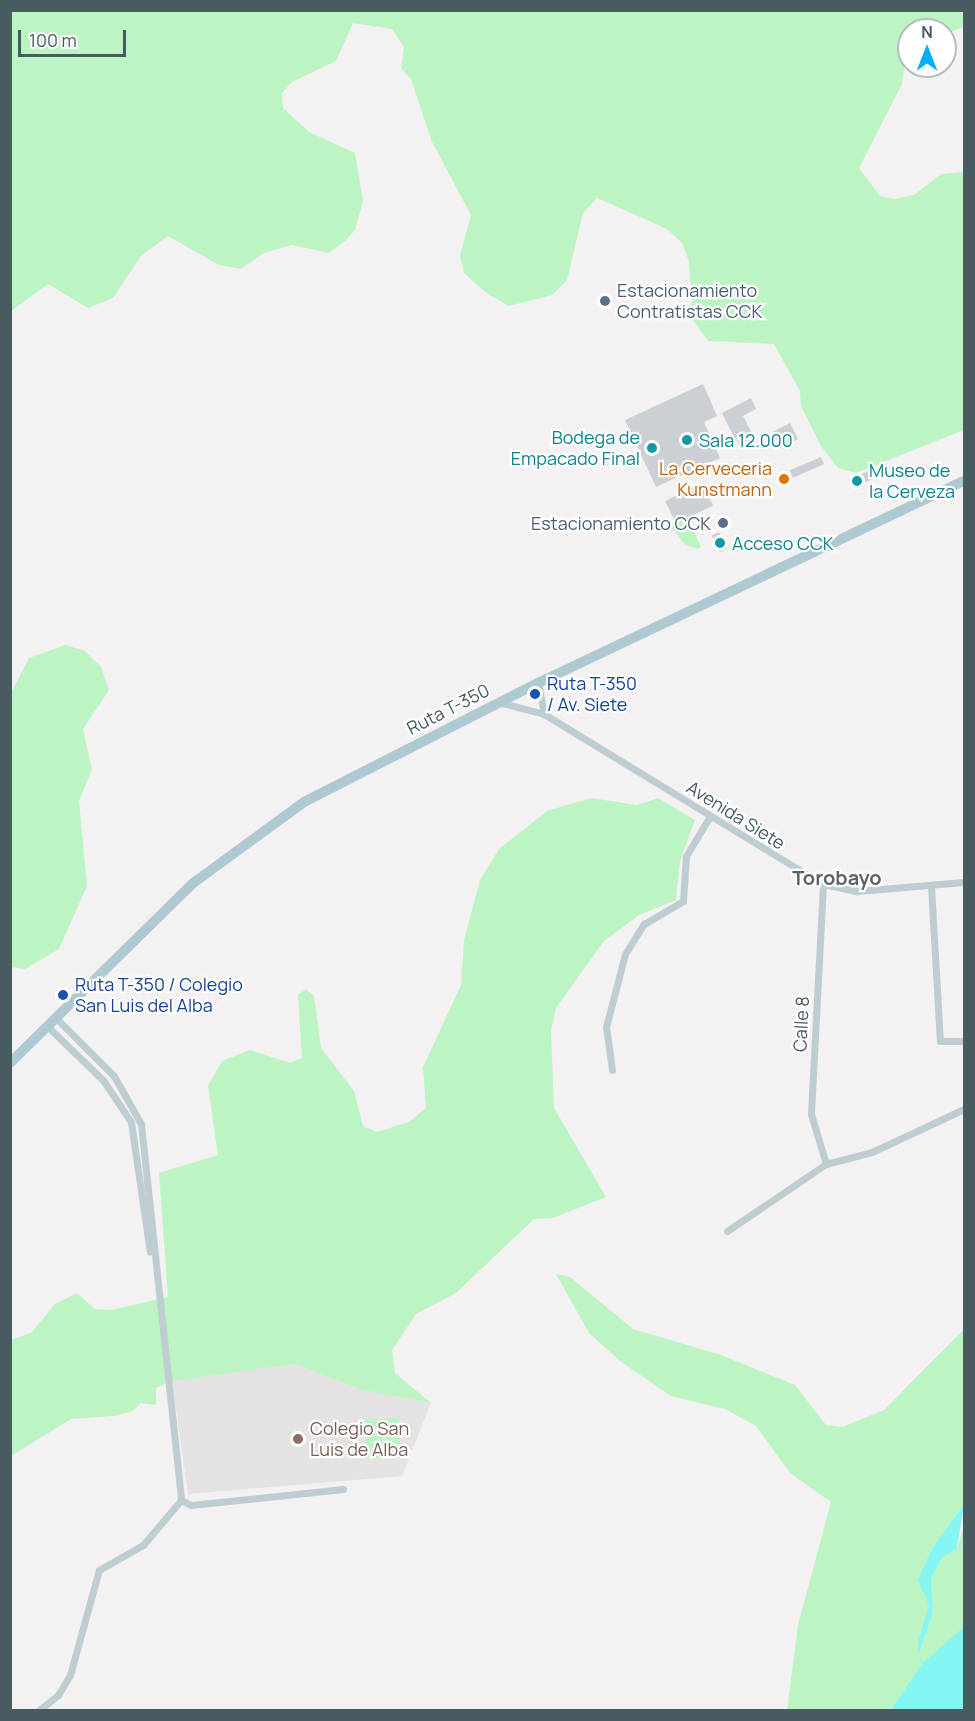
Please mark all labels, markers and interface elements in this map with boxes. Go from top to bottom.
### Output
scale bar [21,18,129,56]
north arrow [897,18,957,78]
text: N [921,21,933,43]
text: 100 m [29,28,77,52]
place label: Estacionamiento Contratistas CCK [617,280,762,322]
marker: Estacionamiento Contratistas CCK [598,294,612,308]
place label: Bodega de Empacado Final [511,427,640,470]
place label: Sala 12.000 [699,429,793,451]
marker: Sala 12.000 [680,433,694,447]
marker: Bodega de Empacado Final [645,441,659,455]
place label: La Cerveceria Kunstmann [659,458,772,500]
place label: Museo de la Cerveza [869,460,955,502]
marker: La Cerveceria Kunstmann [777,472,791,486]
marker: Museo de la Cerveza [850,474,864,488]
place label: Estacionamiento CCK [531,512,711,534]
marker: Estacionamiento CCK [716,516,730,530]
place label: Acceso CCK [732,532,833,554]
marker: Acceso CCK [713,536,727,550]
place label: Ruta T-350 / Av. Siete [547,673,637,716]
street label: Ruta T-350 [403,679,493,739]
marker: Ruta T-350 / Av. Siete [528,687,542,701]
street label: Avenida Siete [683,776,789,854]
district label: Torobayo [792,865,882,889]
place label: Ruta T-350 / Colegio San Luis del Alba [75,974,243,1016]
marker: Ruta T-350 / Colegio San Luis del Alba [56,988,70,1002]
street label: Calle 8 [789,996,813,1052]
place label: Colegio San Luis de Alba [310,1418,409,1460]
marker: Colegio San Luis de Alba [291,1432,305,1446]

